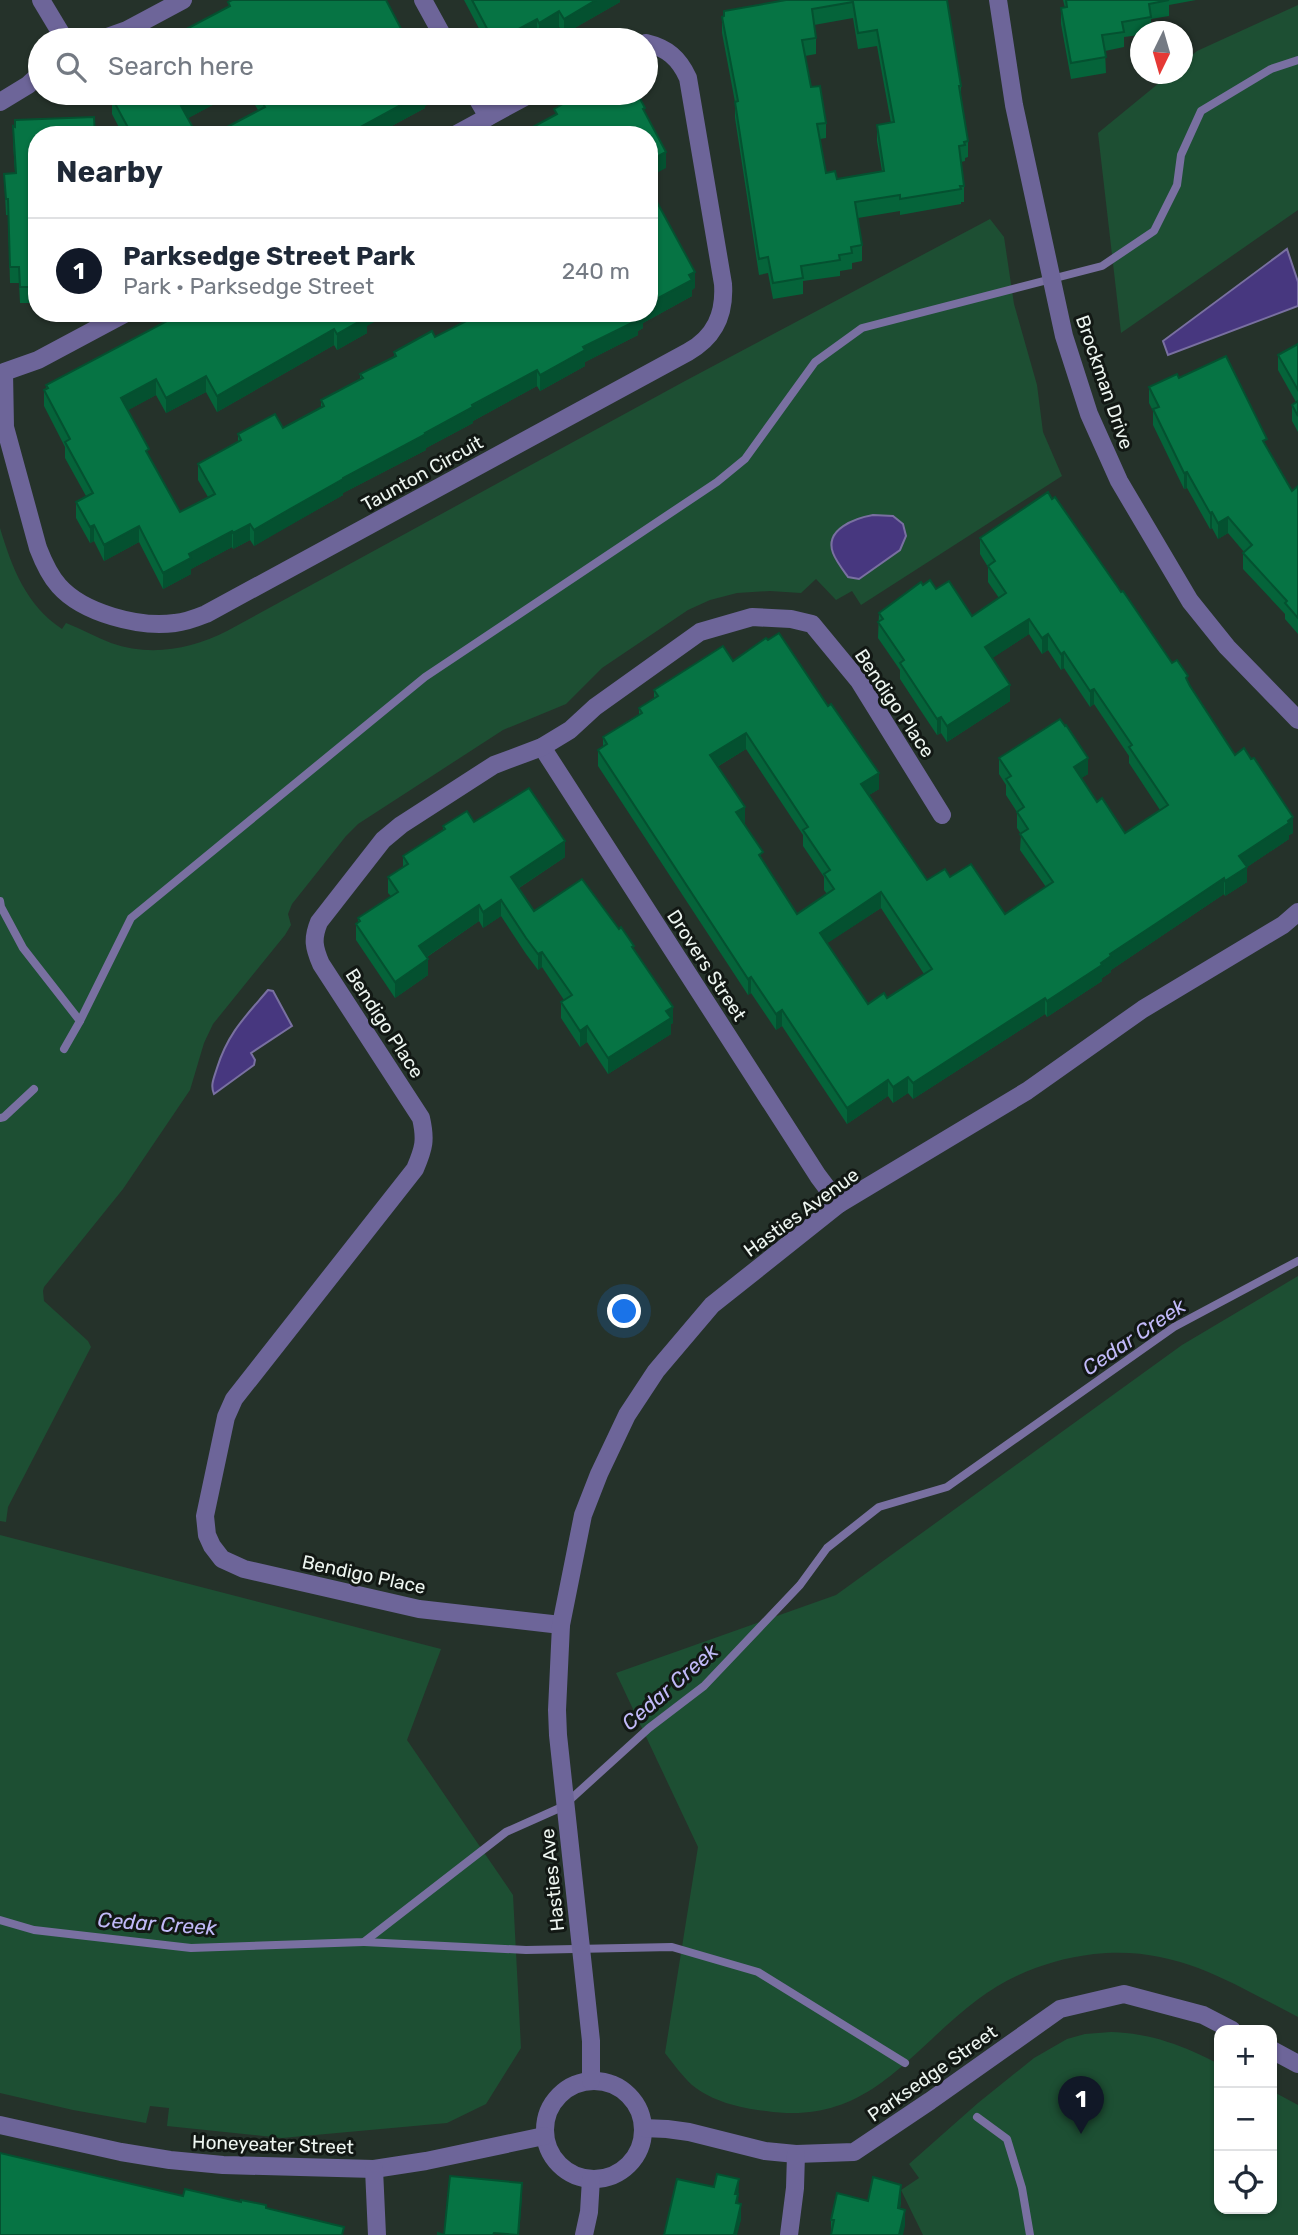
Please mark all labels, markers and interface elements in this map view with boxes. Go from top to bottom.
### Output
north arrow [1130,21,1193,84]
search box [28,28,658,105]
icon: search [52,48,90,86]
text: Search here [108,51,254,82]
text: Nearby [56,154,163,190]
text: Parksedge Street Park [123,241,415,272]
text: 1 [73,257,85,285]
text: 240 m [562,257,630,285]
text: Park · Parksedge Street [123,272,374,300]
street label: Brockman Drive [1071,312,1138,452]
street label: Taunton Circuit [358,430,487,516]
street label: Bendigo Place [850,645,939,762]
street label: Drovers Street [662,905,751,1026]
street label: Bendigo Place [341,964,429,1082]
street label: Hasties Avenue [739,1163,863,1262]
water label: Cedar Creek [1077,1292,1191,1380]
your location [607,1294,641,1328]
street label: Bendigo Place [300,1550,428,1599]
water label: Cedar Creek [616,1637,724,1735]
street label: Hasties Ave [536,1827,569,1932]
water label: Cedar Creek [97,1907,219,1940]
street label: Parksedge Street [863,2020,1002,2127]
map controls [1214,2025,1277,2214]
button: + [1214,2025,1277,2088]
pin: 1 [1058,2076,1104,2134]
button: − [1214,2088,1277,2151]
street label: Honeyeater Street [192,2130,355,2159]
button: locate [1214,2151,1277,2214]

